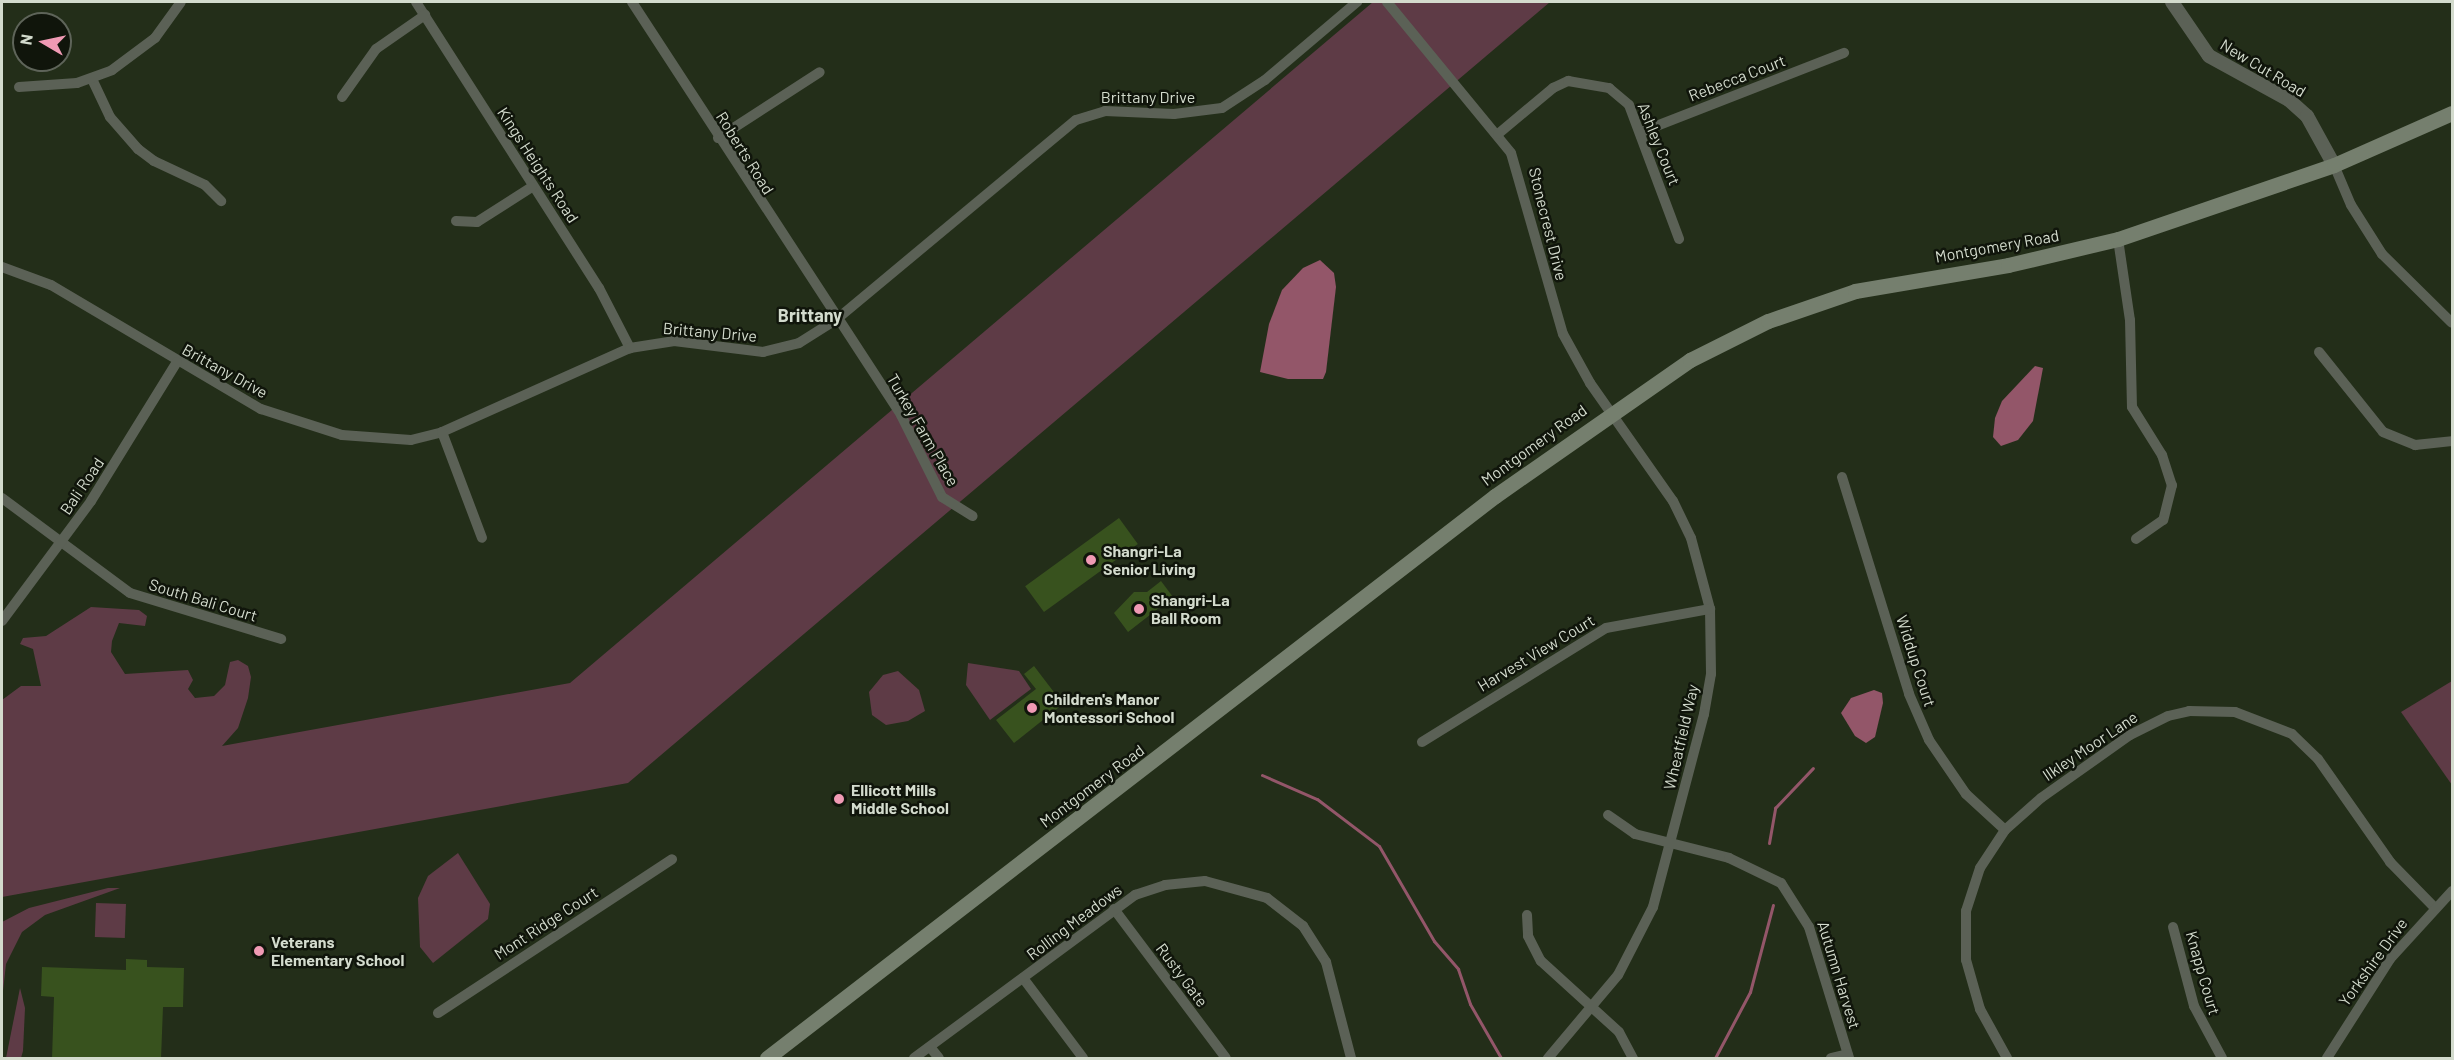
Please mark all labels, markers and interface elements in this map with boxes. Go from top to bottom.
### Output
north arrow [12,12,72,72]
text: N [15,33,36,46]
street label: New Cut Road [2217,35,2309,101]
street label: Rebecca Court [1686,51,1788,105]
street label: Brittany Drive [1101,87,1195,107]
street label: Ashley Court [1634,100,1684,188]
street label: Kings Heights Road [493,104,583,226]
street label: Roberts Road [712,108,778,198]
street label: Stonecrest Drive [1525,166,1571,282]
street label: Montgomery Road [1933,226,2061,266]
district label: Brittany [778,304,842,326]
street label: Brittany Drive [662,318,758,346]
street label: Brittany Drive [179,340,271,402]
street label: Turkey Farm Place [883,370,963,490]
street label: Montgomery Road [1478,400,1590,490]
street label: Bali Road [56,454,108,518]
place label: Shangri-La Senior Living [1103,541,1196,579]
marker: Shangri-La Senior Living [1084,553,1098,567]
street label: South Bali Court [147,574,259,626]
place label: Shangri-La Ball Room [1151,590,1230,628]
marker: Shangri-La Ball Room [1132,602,1146,616]
street label: Harvest View Court [1474,611,1598,695]
street label: Widdup Court [1892,613,1940,709]
street label: Wheatfield Way [1660,682,1702,792]
place label: Children's Manor Montessori School [1044,689,1175,727]
marker: Children's Manor Montessori School [1025,701,1039,715]
street label: Ilkley Moor Lane [2039,707,2141,785]
street label: Montgomery Road [1036,741,1148,831]
place label: Ellicott Mills Middle School [851,780,949,818]
marker: Ellicott Mills Middle School [832,792,846,806]
street label: Rolling Meadows [1023,880,1125,964]
street label: Mont Ridge Court [491,882,601,964]
street label: Yorkshire Drive [2335,914,2411,1010]
street label: Autumn Harvest [1813,919,1865,1031]
street label: Knapp Court [2182,929,2224,1017]
place label: Veterans Elementary School [271,932,404,970]
street label: Rusty Gate [1152,940,1212,1010]
marker: Veterans Elementary School [252,944,266,958]

